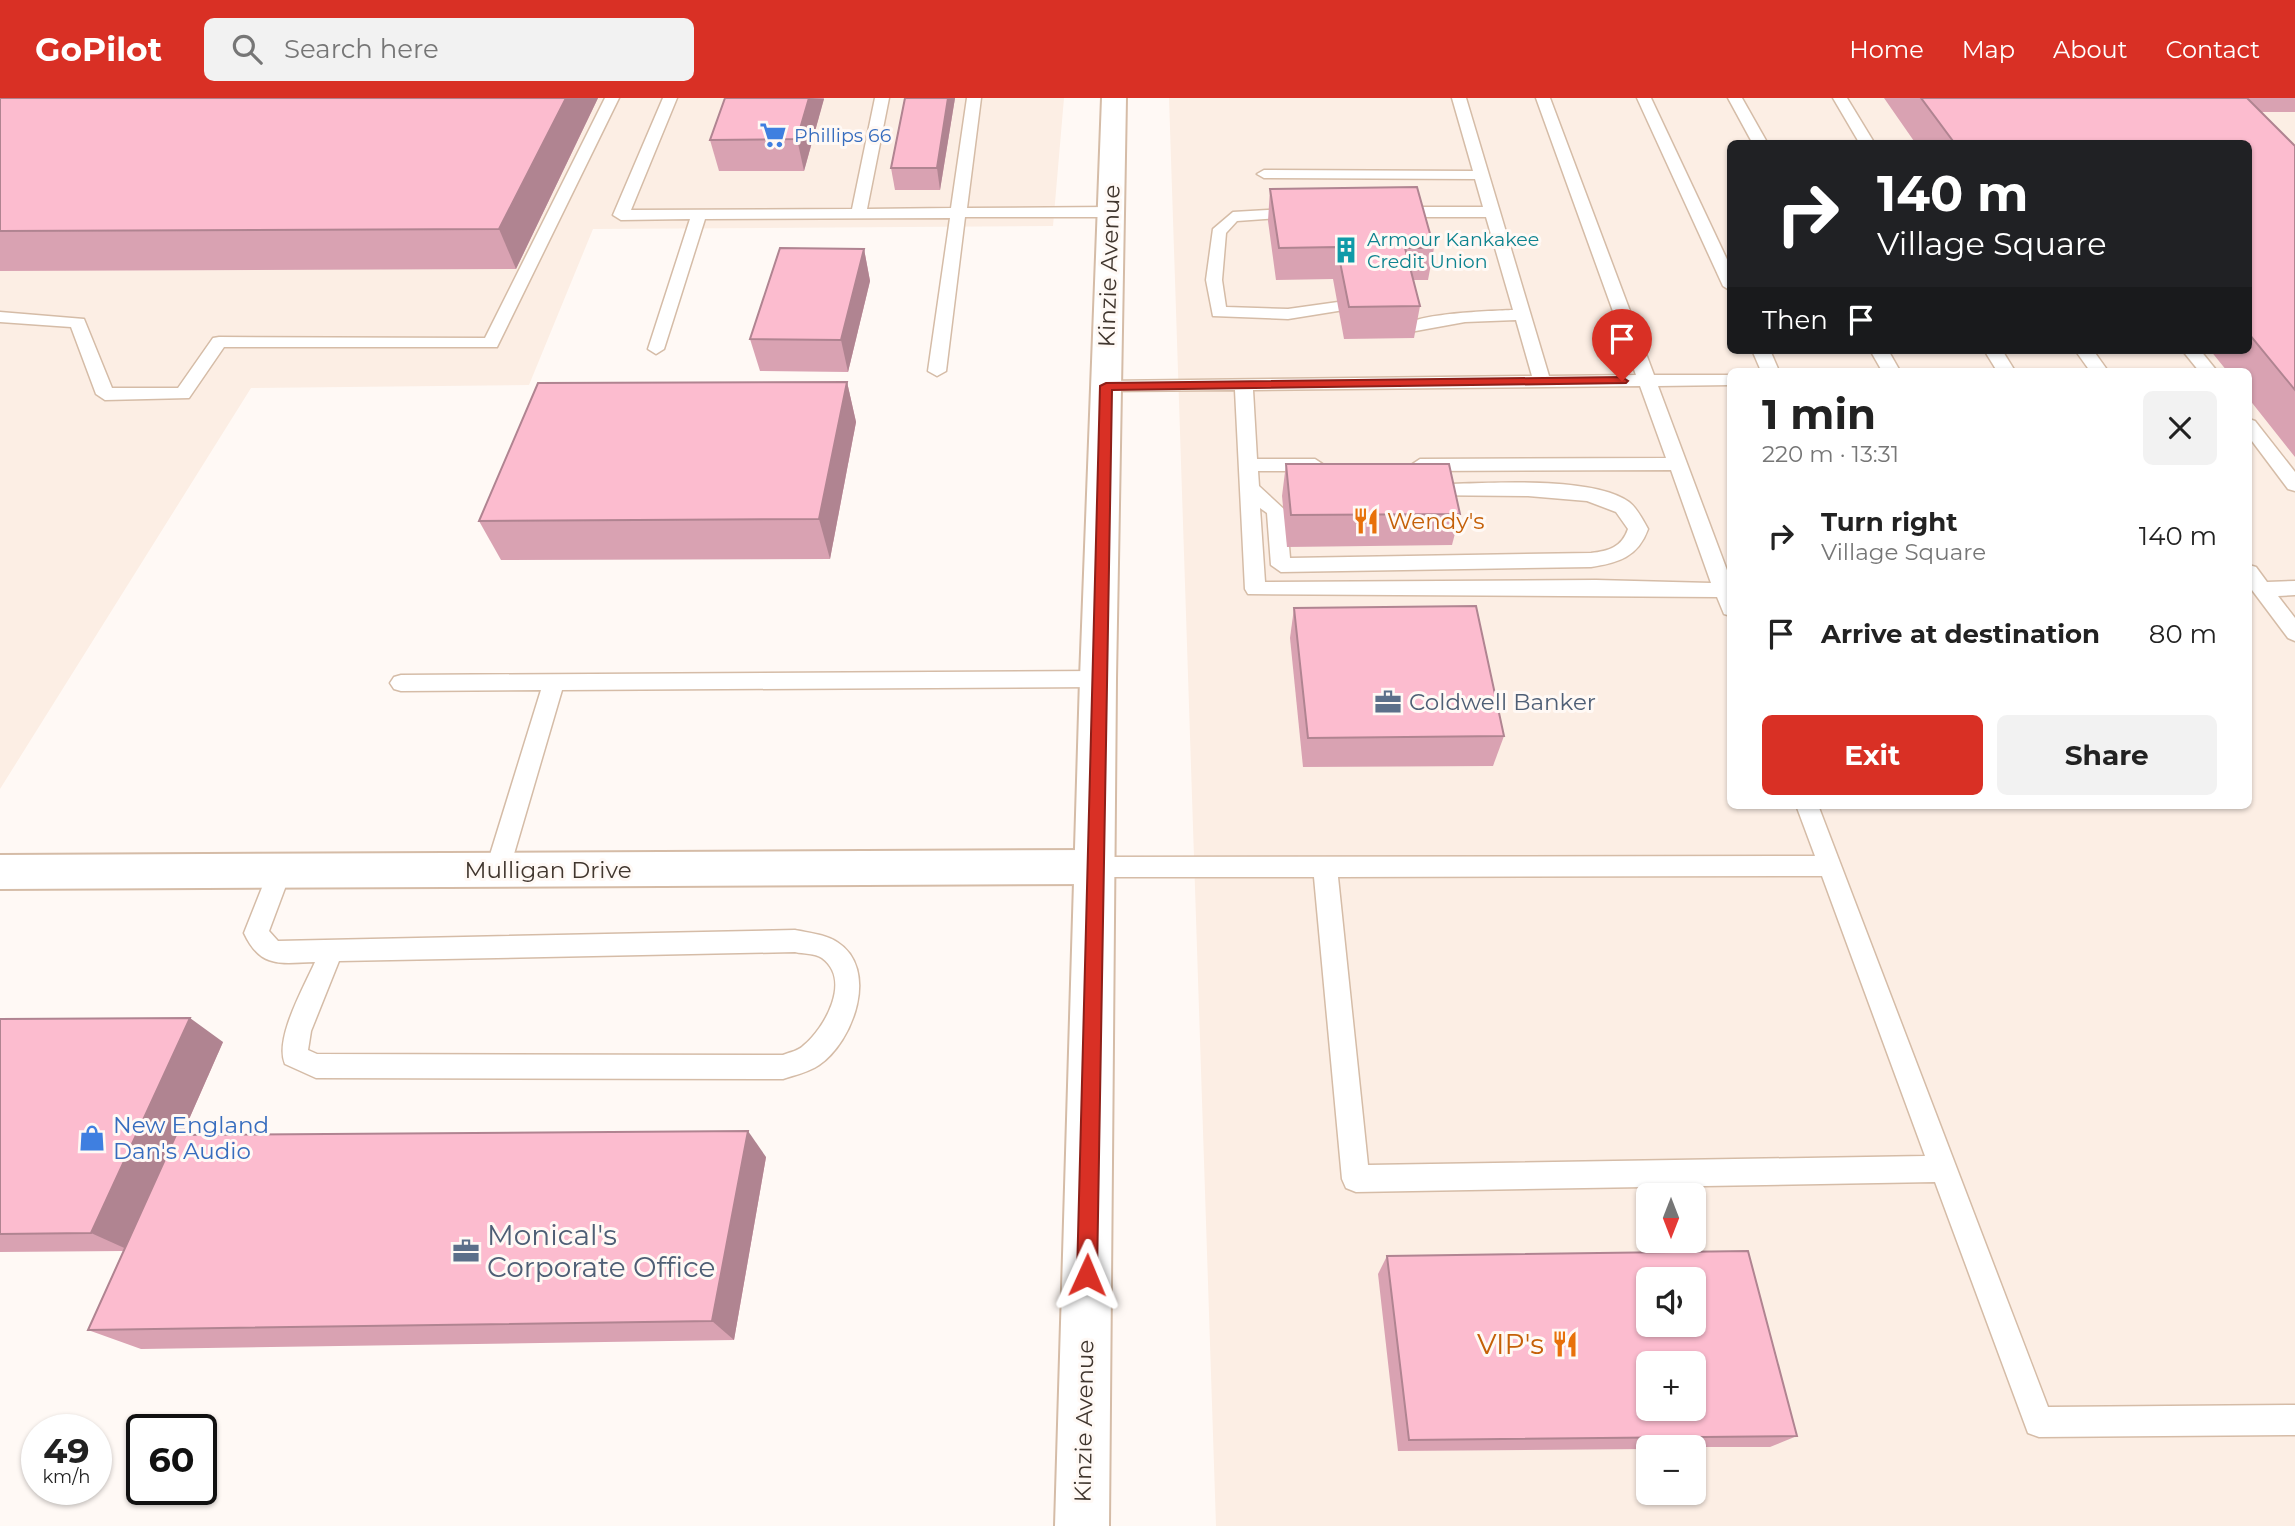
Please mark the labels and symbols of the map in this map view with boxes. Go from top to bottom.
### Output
supermarket icon: Phillips 66 [758,120,788,150]
place label: Phillips 66 [794,124,891,147]
street label: Kinzie Avenue [1092,184,1126,348]
place label: Armour Kankakee Credit Union [1367,228,1539,273]
building icon: Armour Kankakee Credit Union [1331,235,1361,265]
pin [1592,309,1652,381]
restaurant icon: Wendy's [1351,506,1381,536]
place label: Wendy's [1387,507,1485,535]
office icon: Coldwell Banker [1373,687,1403,717]
place label: Coldwell Banker [1409,688,1596,716]
street label: Mulligan Drive [464,856,632,884]
place label: New England Dan's Audio [113,1111,269,1165]
shop icon: New England Dan's Audio [77,1123,107,1153]
north arrow [1636,1183,1706,1253]
place label: Monical's Corporate Office [487,1218,716,1284]
office icon: Monical's Corporate Office [451,1236,481,1266]
position arrow [1050,1238,1124,1312]
place label: VIP's [1477,1327,1544,1361]
restaurant icon: VIP's [1550,1329,1580,1359]
street label: Kinzie Avenue [1069,1339,1099,1503]
speed limit sign: 60 [126,1414,217,1505]

